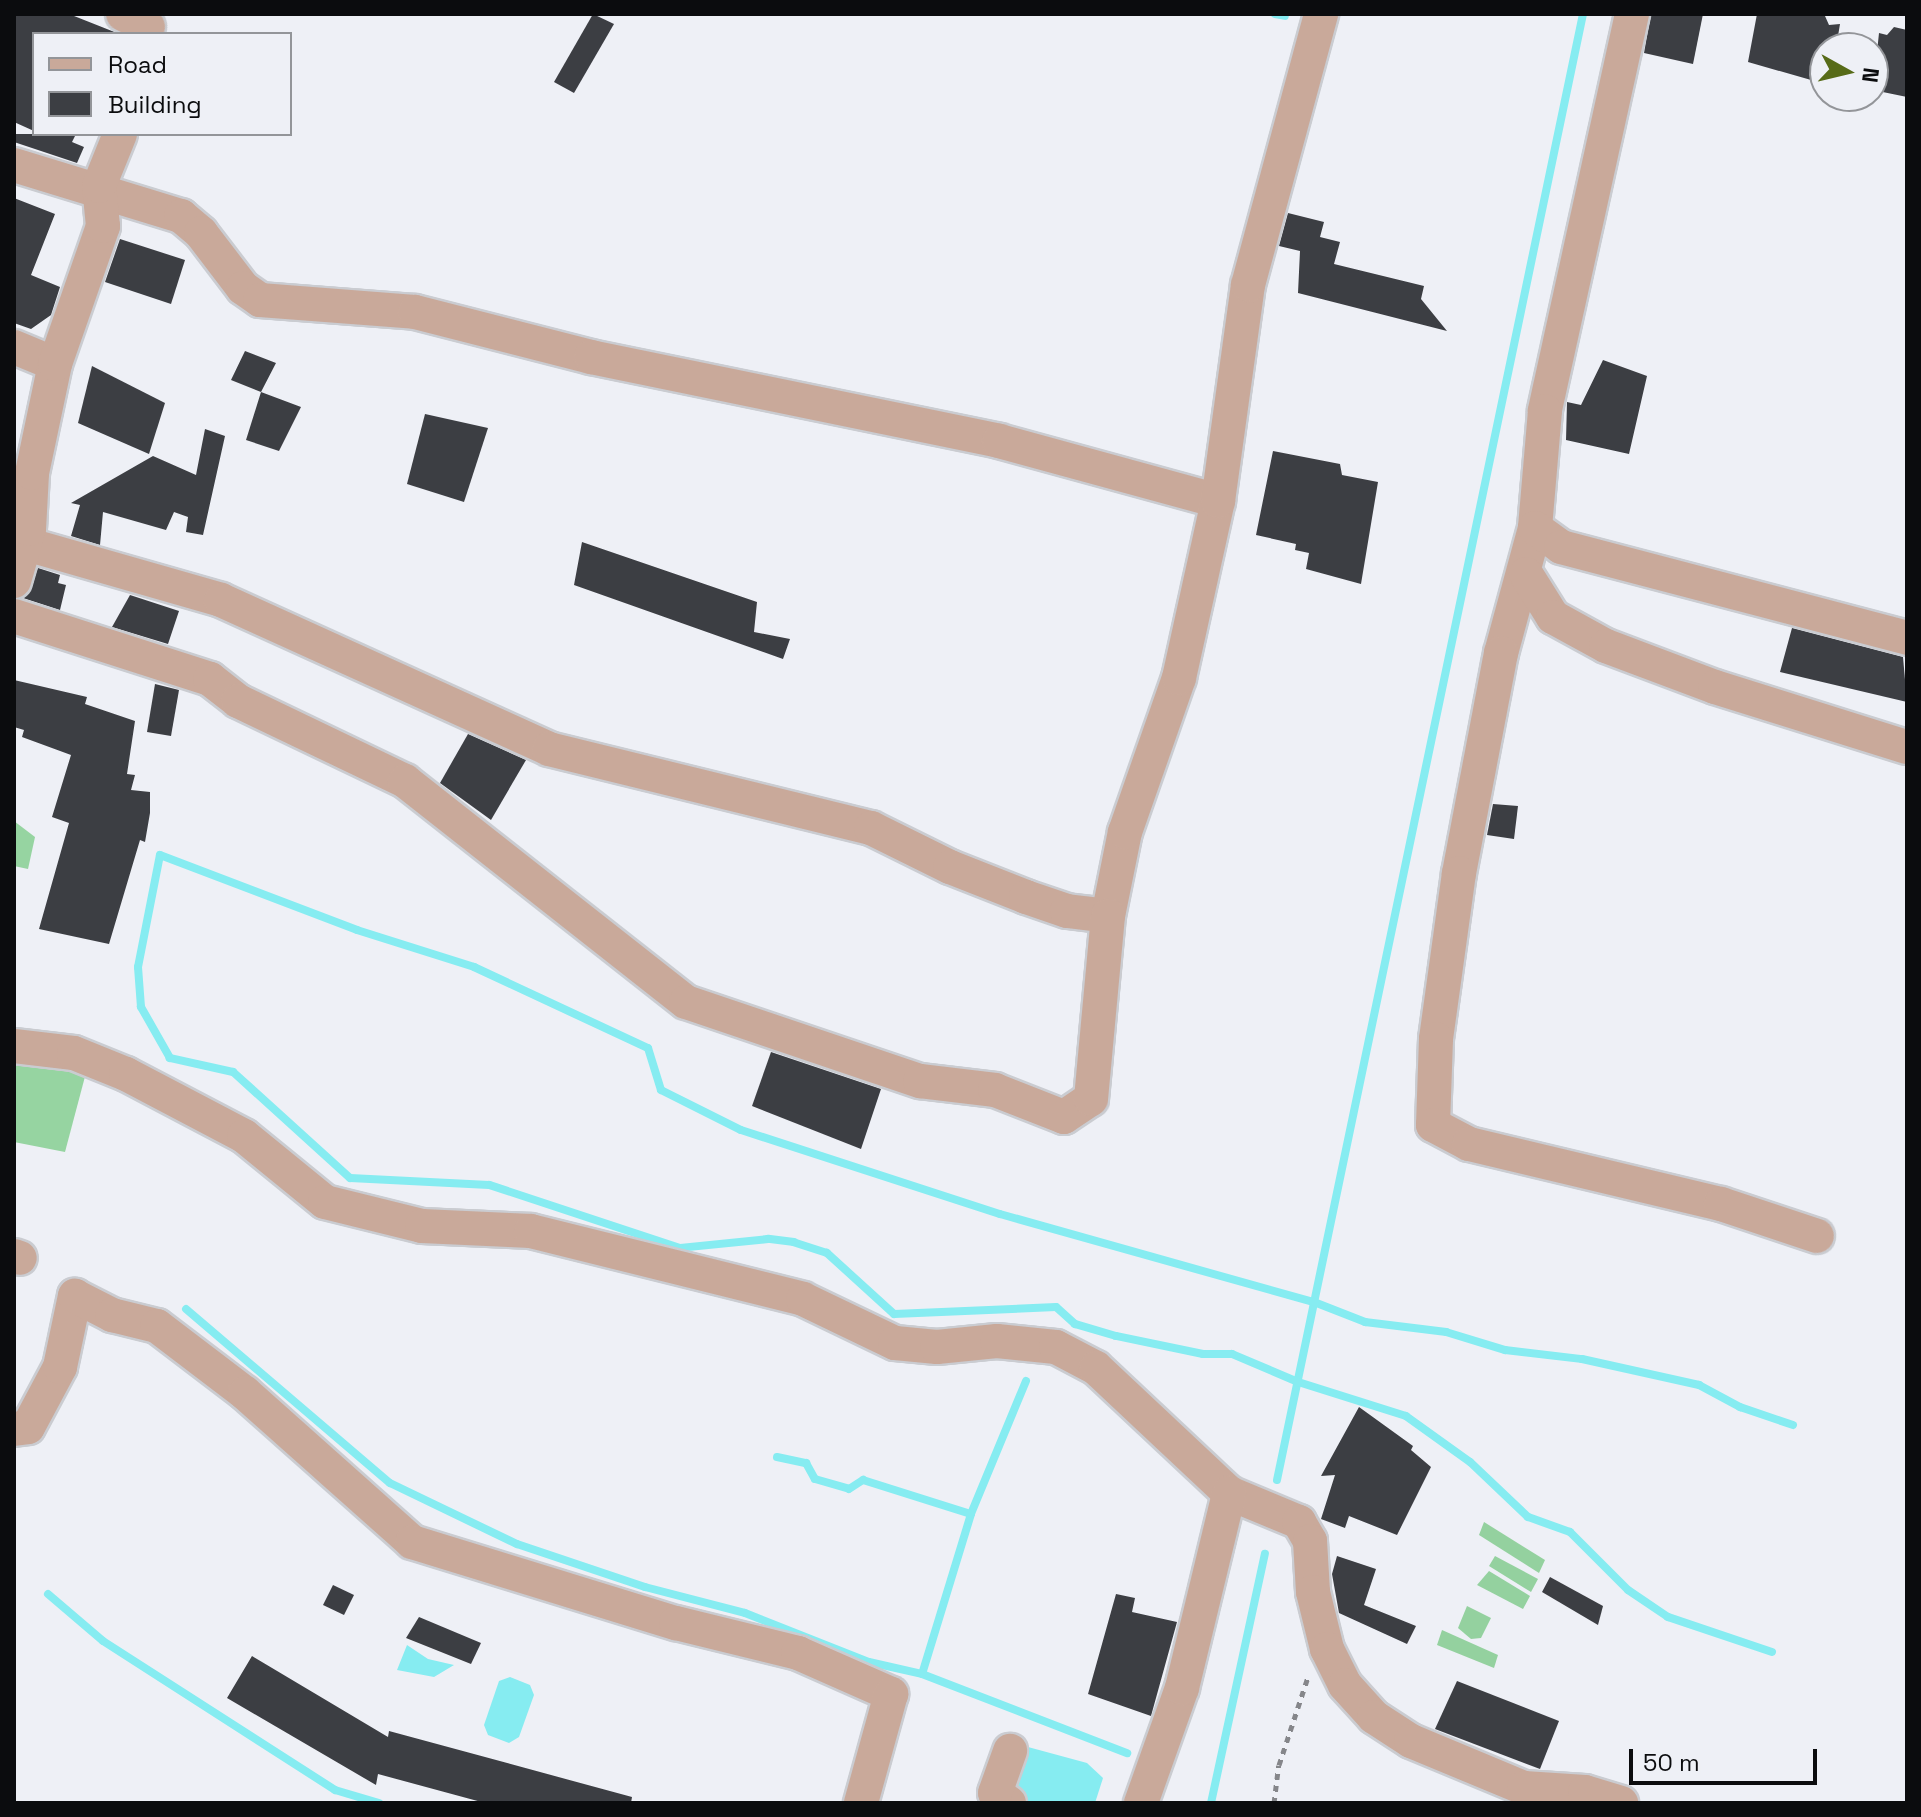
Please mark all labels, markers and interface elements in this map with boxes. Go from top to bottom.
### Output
legend [32,32,292,136]
north arrow [1809,32,1889,112]
text: Road [108,49,167,80]
text: N [1856,66,1886,84]
text: Building [108,89,202,120]
scale bar [1633,1733,1821,1783]
text: 50 m [1643,1747,1700,1778]

